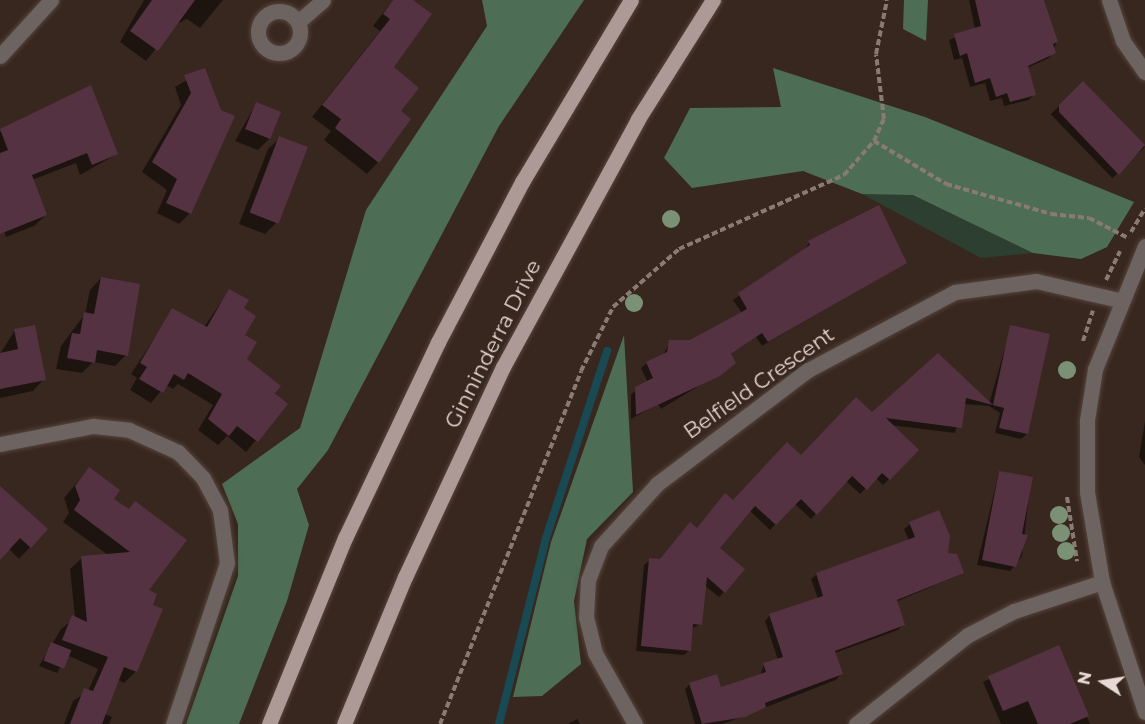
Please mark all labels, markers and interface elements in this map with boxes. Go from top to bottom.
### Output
street label: Ginninderra Drive [440,256,546,432]
street label: Belfield Crescent [679,322,839,444]
north arrow [1073,652,1133,712]
text: N [1074,670,1096,686]

